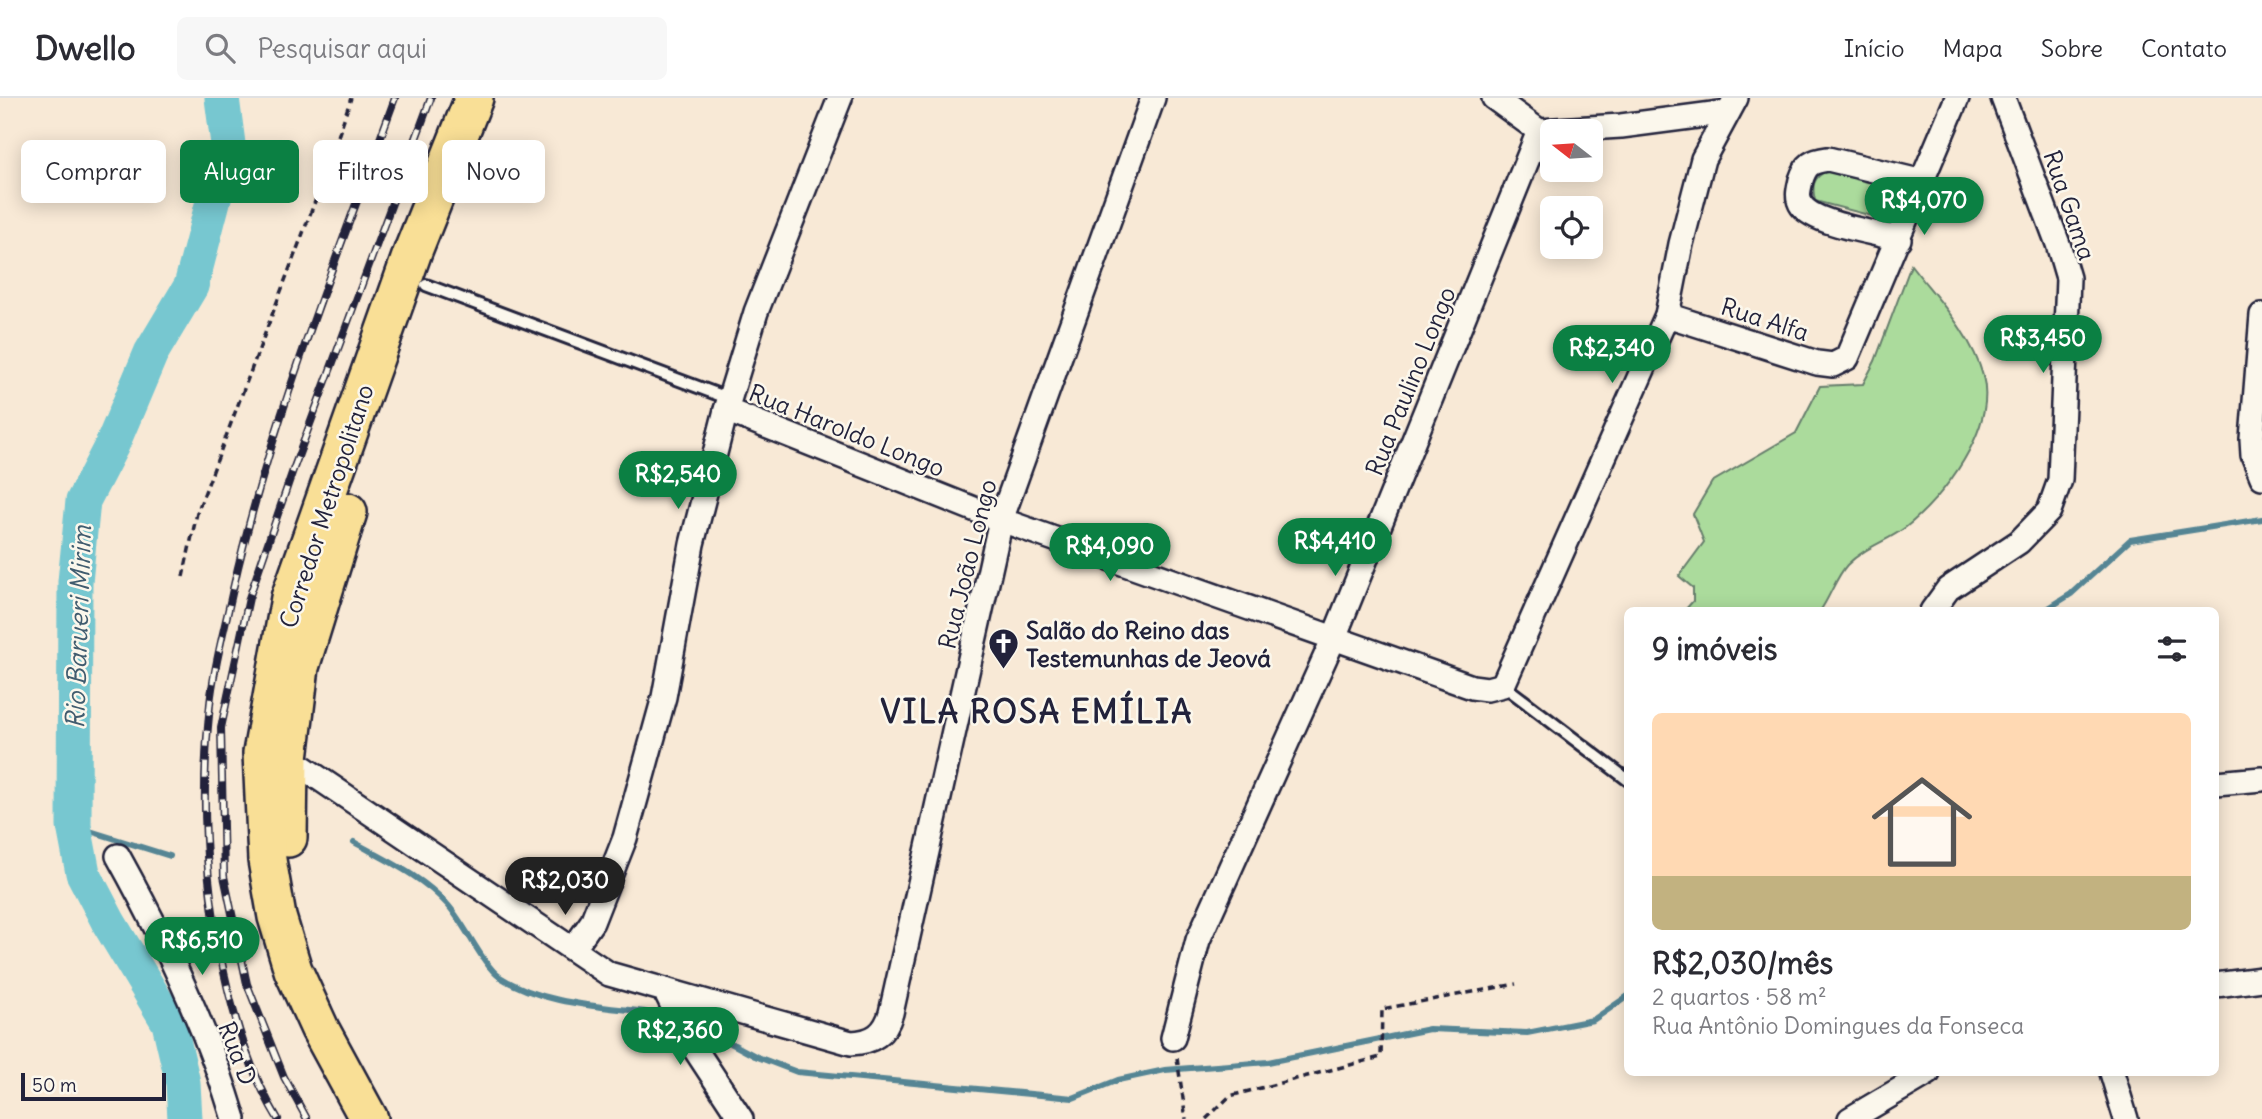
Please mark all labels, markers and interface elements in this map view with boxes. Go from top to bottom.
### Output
search box [177,17,667,80]
text: Dwello [35,27,135,69]
icon: search [201,29,239,67]
text: Pesquisar aqui [257,32,427,65]
text: Início [1844,33,1904,63]
text: Mapa [1942,33,2003,63]
text: Sobre [2041,33,2103,63]
text: Contato [2141,33,2227,63]
north arrow [1540,119,1603,182]
map controls [1540,119,1603,259]
chip: Comprar [21,140,166,203]
chip: Alugar [180,140,299,203]
chip: Filtros [313,140,428,203]
chip: Novo [442,140,545,203]
street label: Rua Gama [2037,146,2103,264]
pin: R$4,070 [1859,178,1989,237]
text: R$4,070 [1881,185,1967,214]
button: locate [1540,196,1603,259]
street label: Rua Paulino Longo [1358,282,1462,480]
street label: Rua Alfa [1717,291,1813,347]
pin: R$3,450 [1978,316,2108,375]
text: R$3,450 [2000,323,2086,352]
pin: R$2,340 [1547,326,1677,385]
text: R$2,340 [1569,333,1655,362]
street label: Rua Haroldo Longo [745,377,949,483]
street label: Corredor Metropolitano [272,380,380,632]
pin: R$2,540 [613,452,743,511]
text: R$2,540 [635,459,721,488]
street label: Rua João Longo [931,476,1003,652]
pin: R$4,410 [1270,518,1400,578]
water label: Rio Barueri Mirim [58,524,98,729]
pin: R$4,090 [1045,524,1175,583]
text: R$4,410 [1294,526,1376,555]
text: R$4,090 [1066,531,1155,560]
place label: Salão do Reino das Testemunhas de Jeová [1026,615,1271,673]
church icon: Salão do Reino das Testemunhas de Jeová [986,627,1020,671]
text: 9 imóveis [1652,630,1777,668]
icon: filters [2153,630,2191,668]
district label: VILA ROSA EMÍLIA [880,690,1194,732]
icon: home [1859,759,1985,885]
pin: R$2,030 [500,858,630,917]
text: R$2,030 [521,865,609,894]
pin: R$6,510 [137,918,267,977]
text: R$6,510 [161,925,243,954]
text: R$2,030/mês [1652,944,1833,982]
text: 2 quartos · 58 m² [1652,982,1827,1011]
pin: R$2,360 [615,1007,745,1067]
text: Rua Antônio Domingues da Fonseca [1652,1011,2024,1040]
text: R$2,360 [637,1015,723,1044]
street label: Rua D [212,1017,264,1089]
scale bar [21,1070,166,1102]
text: 50 m [32,1073,77,1097]

